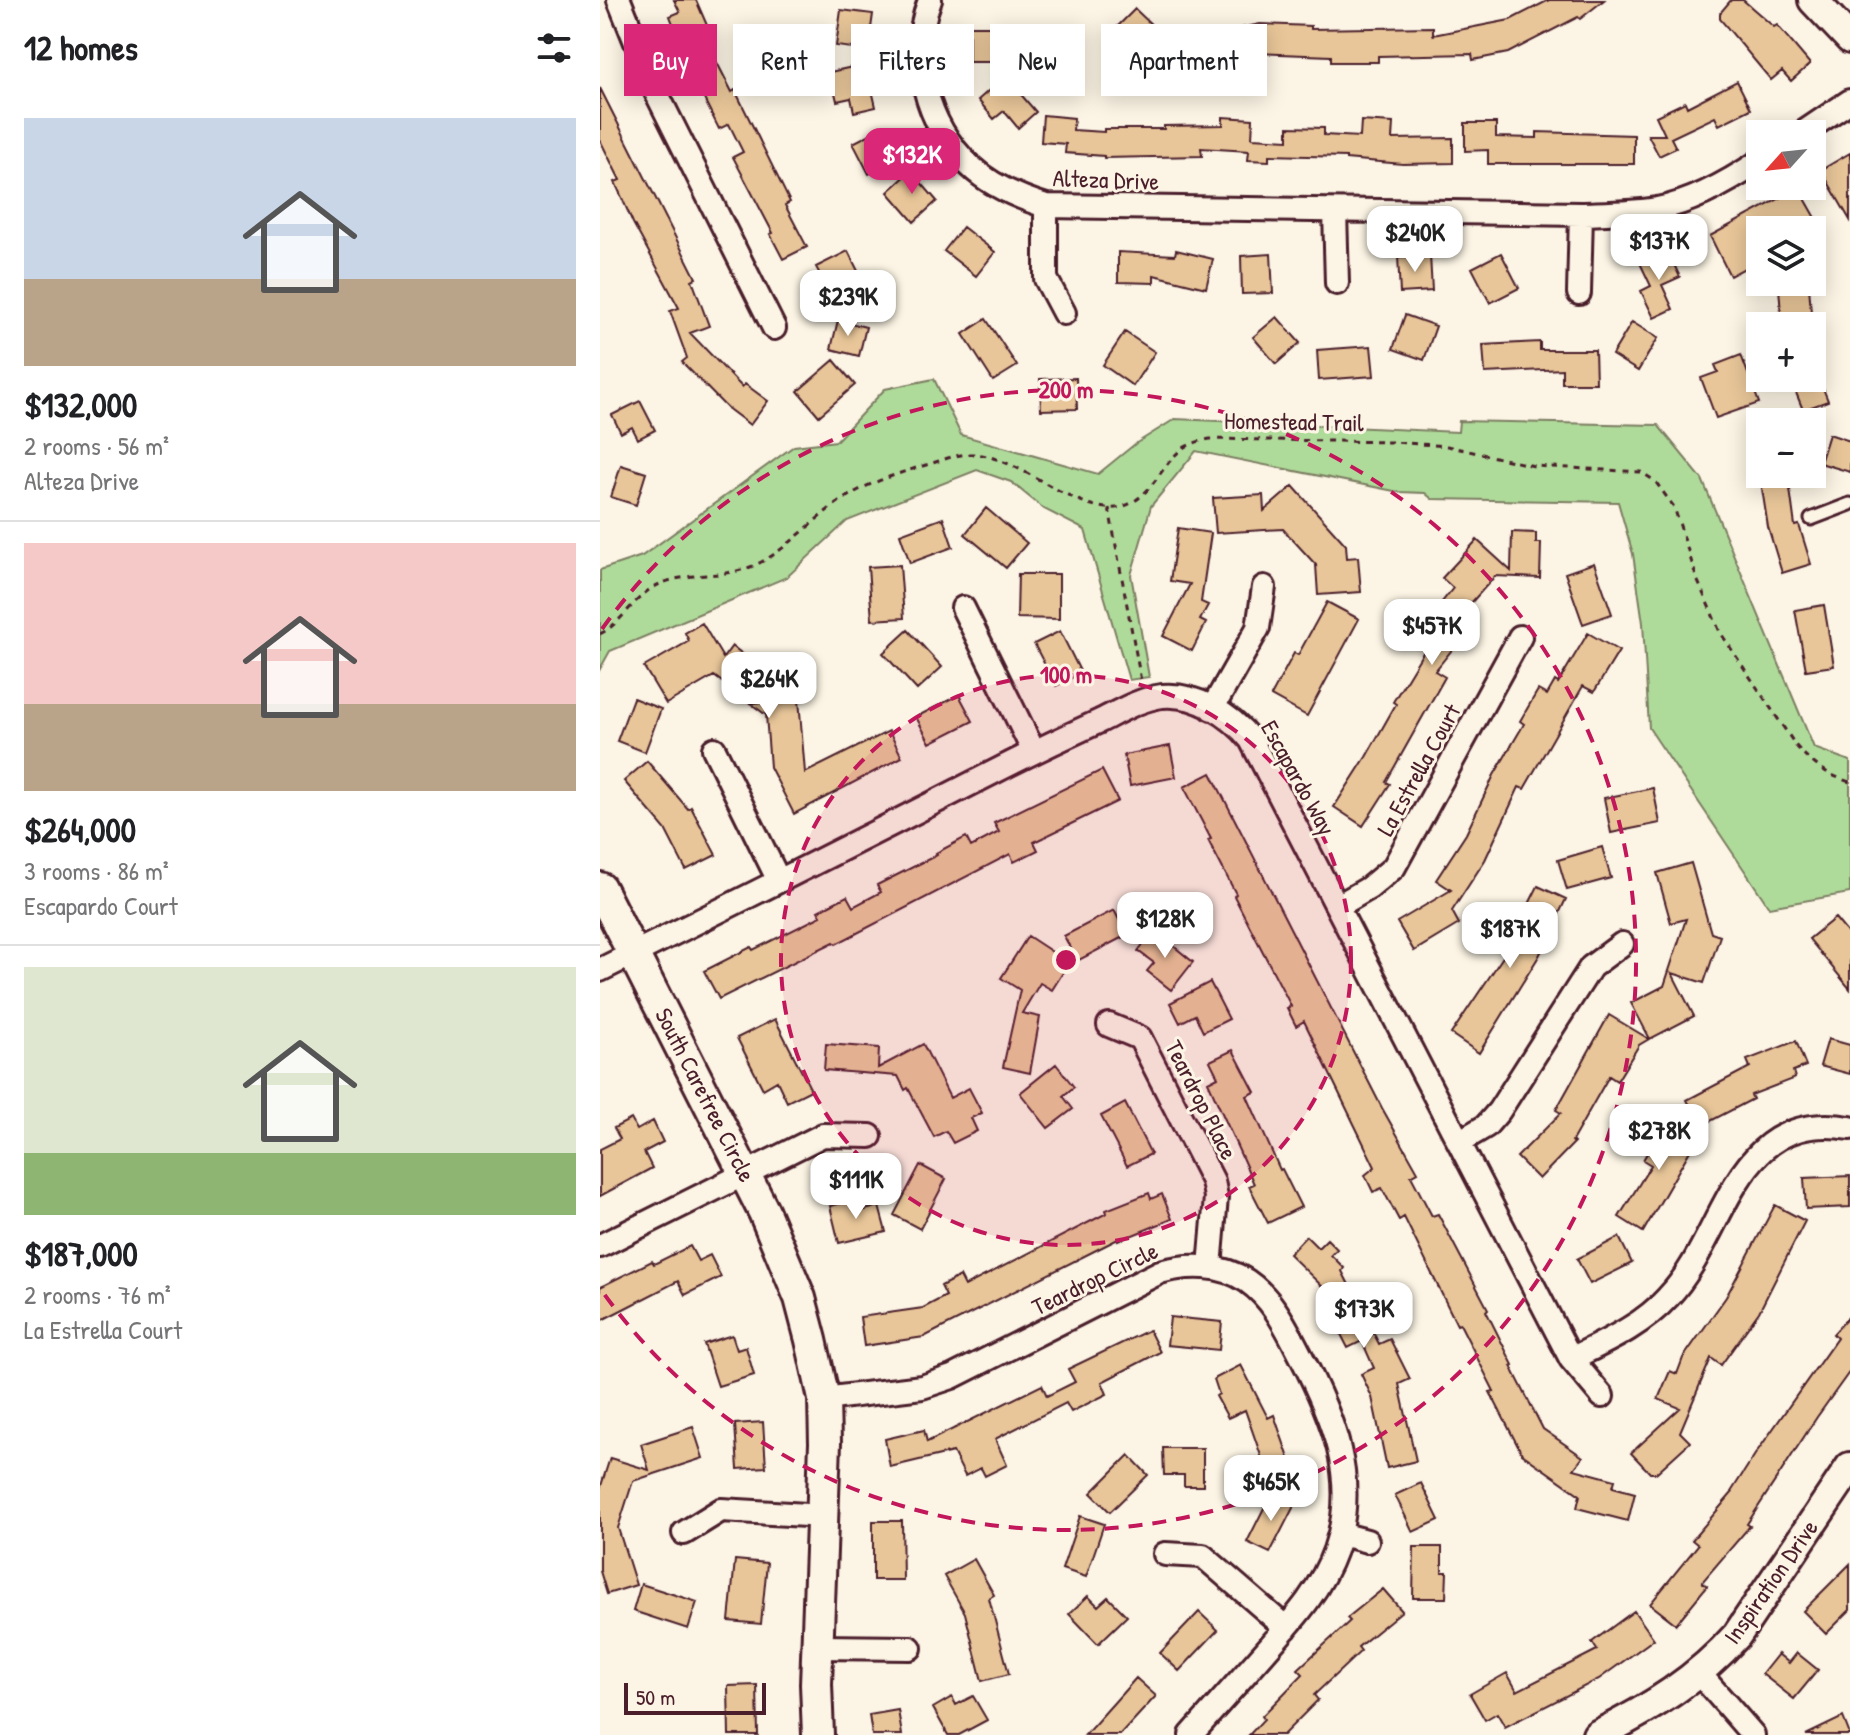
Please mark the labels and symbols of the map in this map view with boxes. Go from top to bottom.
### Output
north arrow [1746,120,1826,200]
pin: $132K [856,128,968,196]
street label: Alteza Drive [1052,161,1160,197]
pin: $240K [1359,206,1471,274]
pin: $137K [1603,214,1715,282]
pin: $239K [792,270,904,338]
text: 200 m [1039,373,1093,405]
street label: Homestead Trail [1224,404,1365,438]
pin: $457K [1376,599,1488,667]
pin: $264K [713,652,825,720]
text: 100 m [1040,658,1092,690]
street label: La Estrella Court [1369,697,1468,841]
street label: Escapardo Way [1254,714,1344,841]
pin: $128K [1109,892,1221,960]
pin: $187K [1454,902,1566,970]
centre of rings [1052,946,1080,974]
street label: South Carefree Circle [648,1002,764,1187]
street label: Teardrop Place [1158,1034,1246,1165]
pin: $278K [1603,1104,1715,1172]
pin: $111K [800,1153,912,1221]
street label: Teardrop Circle [1026,1234,1163,1322]
pin: $173K [1308,1282,1420,1350]
pin: $465K [1215,1455,1327,1523]
street label: Inspiration Drive [1716,1513,1825,1650]
scale bar [624,1679,766,1715]

